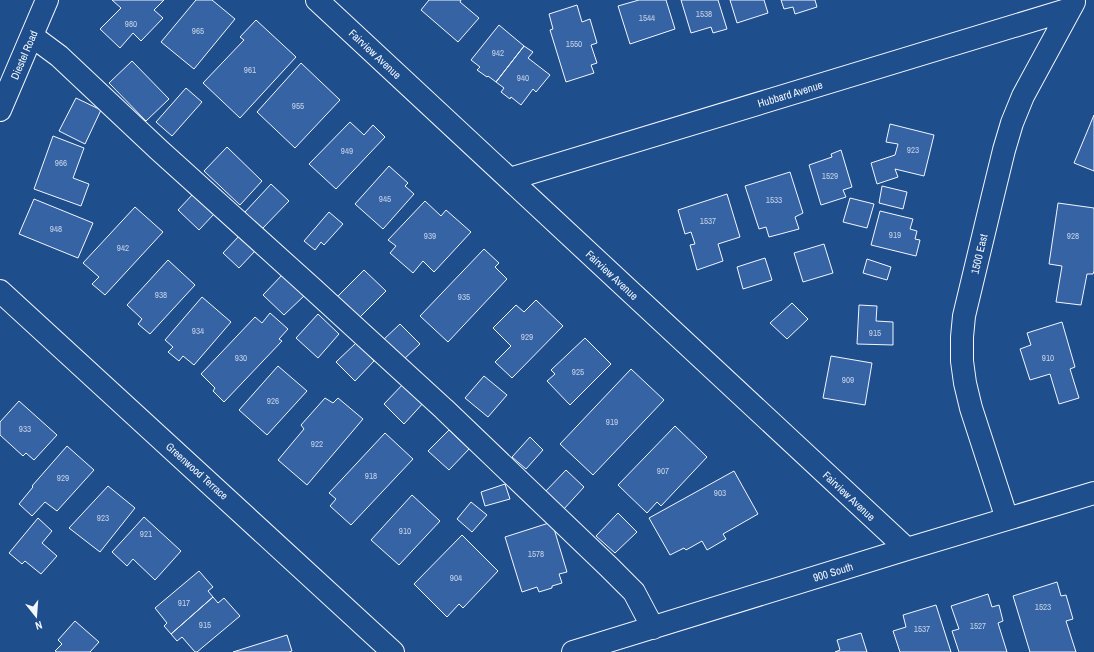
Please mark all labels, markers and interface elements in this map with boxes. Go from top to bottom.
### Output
house number: 1538 [696,8,712,20]
house number: 1544 [639,12,655,24]
house number: 980 [125,18,137,30]
house number: 965 [192,25,204,37]
street label: Fairview Avenue [346,26,404,82]
street label: Diestel Road [7,28,41,82]
house number: 1550 [566,38,582,50]
house number: 942 [492,47,504,59]
house number: 961 [244,64,256,76]
house number: 940 [517,72,529,84]
street label: Hubbard Avenue [756,78,824,110]
house number: 955 [292,100,304,112]
house number: 923 [907,144,919,156]
house number: 949 [341,145,353,157]
house number: 966 [55,157,67,169]
house number: 1529 [822,170,838,182]
house number: 945 [379,193,391,205]
house number: 1533 [766,194,782,206]
house number: 1537 [700,215,716,227]
house number: 948 [50,223,62,235]
house number: 919 [889,229,901,241]
house number: 939 [424,230,436,242]
house number: 928 [1067,230,1079,242]
street label: 1500 East [968,232,991,275]
house number: 942 [117,242,129,254]
street label: Fairview Avenue [583,247,641,303]
house number: 938 [155,289,167,301]
house number: 935 [458,291,470,303]
house number: 934 [192,325,204,337]
house number: 915 [869,327,881,339]
house number: 929 [521,331,533,343]
house number: 930 [235,352,247,364]
house number: 910 [1042,352,1054,364]
house number: 925 [572,366,584,378]
house number: 909 [842,374,854,386]
house number: 926 [267,395,279,407]
house number: 919 [606,416,618,428]
house number: 933 [19,423,31,435]
house number: 922 [311,438,323,450]
street label: Greenwood Terrace [163,439,231,503]
house number: 907 [657,465,669,477]
street label: Fairview Avenue [820,468,878,524]
house number: 918 [365,470,377,482]
house number: 929 [57,472,69,484]
house number: 903 [714,487,726,499]
house number: 923 [97,512,109,524]
house number: 910 [399,525,411,537]
house number: 921 [140,528,152,540]
house number: 1578 [528,548,544,560]
street label: 900 South [811,559,855,585]
house number: 904 [450,572,462,584]
north arrow [16,596,56,636]
house number: 917 [178,597,190,609]
house number: 1523 [1035,601,1051,613]
text: N [34,618,44,633]
house number: 915 [199,619,211,631]
house number: 1527 [970,620,986,632]
house number: 1537 [914,623,930,635]

